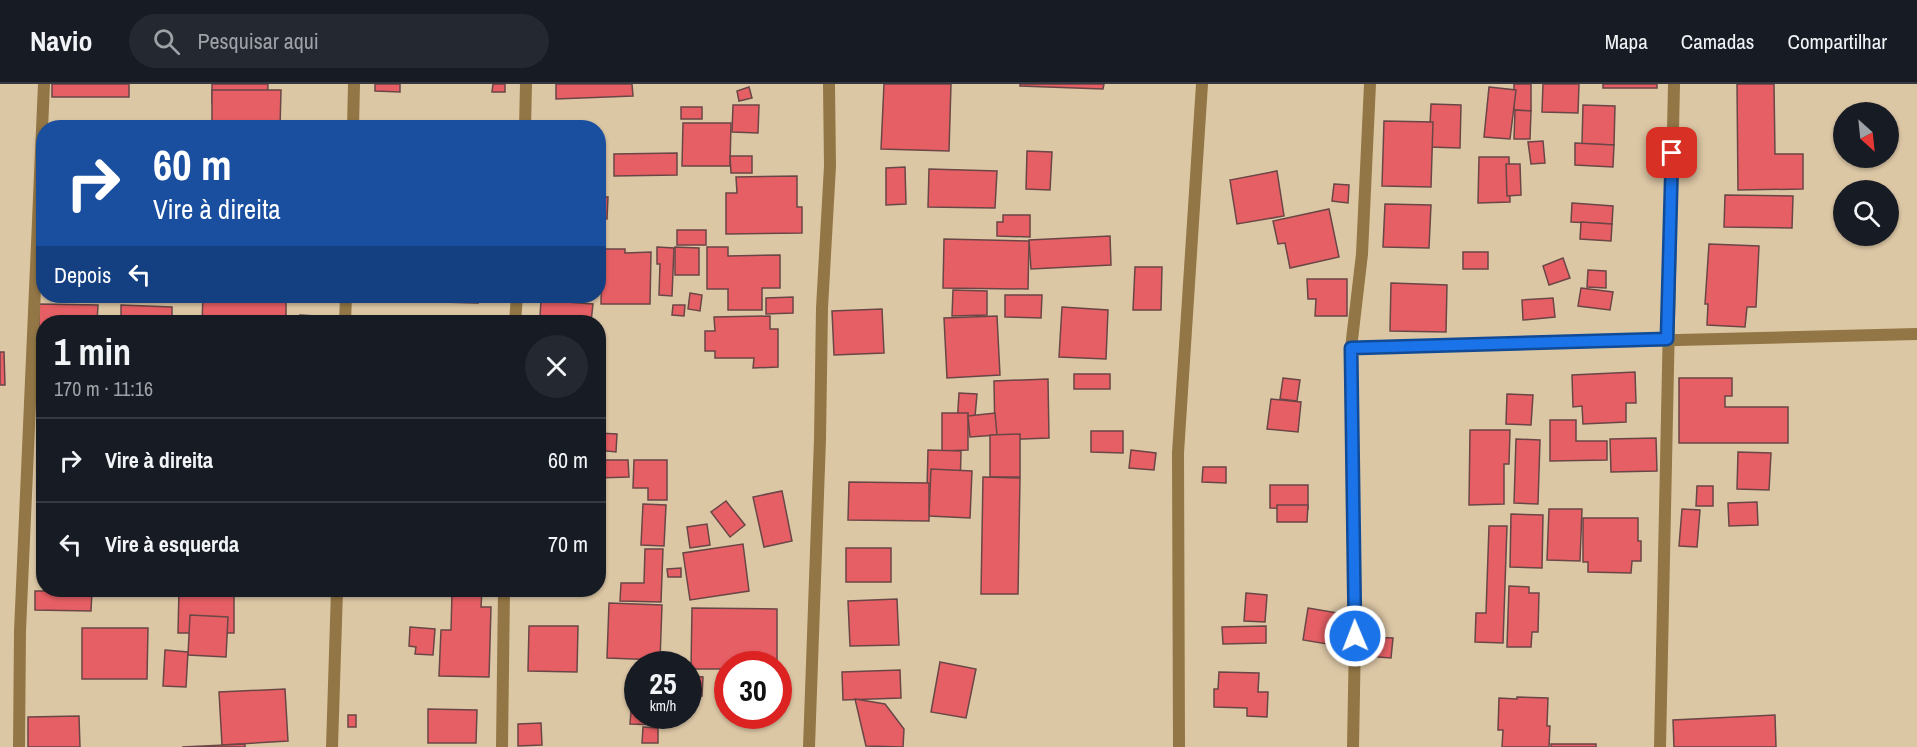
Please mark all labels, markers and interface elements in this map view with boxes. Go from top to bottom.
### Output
search box [129,14,549,68]
text: Navio [30,22,93,60]
icon: search [150,25,183,58]
text: Pesquisar aqui [198,26,319,56]
text: Mapa [1605,27,1648,56]
text: Camadas [1681,27,1754,56]
text: Compartilhar [1787,27,1887,56]
north arrow [1833,102,1899,168]
map controls [1833,102,1899,246]
pin [1646,127,1697,178]
icon: arrive [1655,136,1688,169]
text: 60 m [153,137,232,193]
icon: right [54,144,132,222]
button: search [1833,180,1899,246]
text: Vire à direita [153,191,281,227]
icon: left [123,258,156,291]
text: Depois [54,260,111,290]
text: 1 min [54,328,131,376]
button: close [525,335,588,398]
text: 170 m · 11:16 [54,375,153,402]
icon: right [54,444,87,477]
text: Vire à direita [105,445,213,475]
text: 60 m [548,445,588,475]
icon: left [54,528,87,561]
text: Vire à esquerda [105,529,239,559]
text: 70 m [548,529,588,559]
position arrow [1323,604,1387,668]
speed limit sign: 30 [714,651,792,729]
text: 25 [649,663,677,703]
text: km/h [650,695,676,716]

